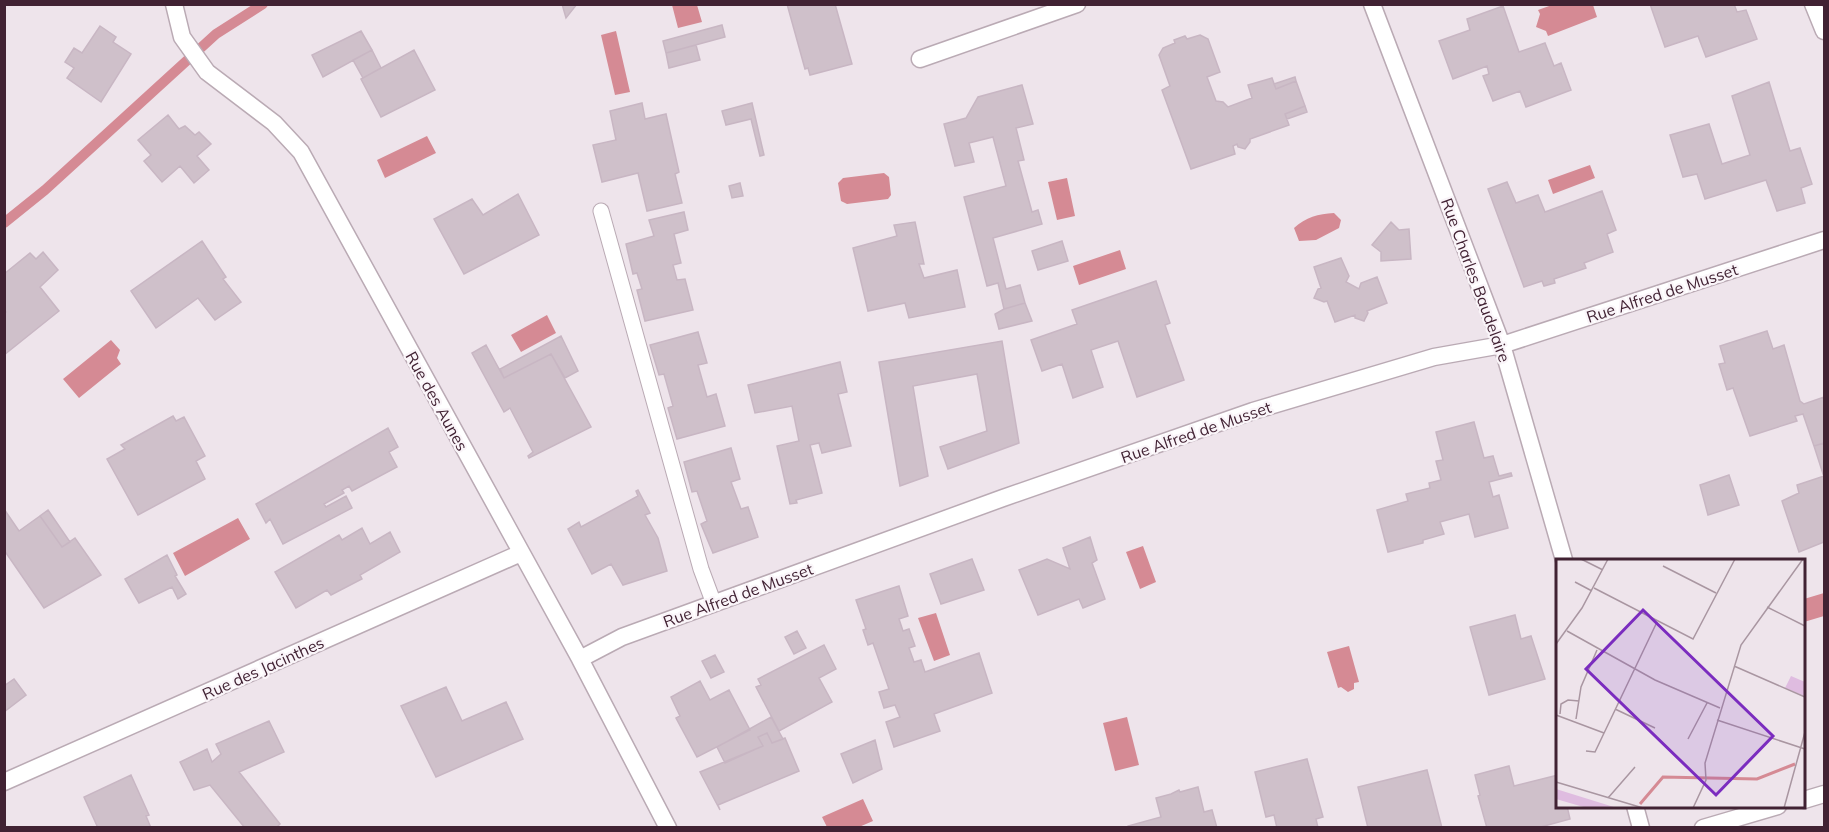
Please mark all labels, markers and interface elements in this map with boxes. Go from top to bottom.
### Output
street label: Rue Charles Baudelaire [1437,195,1515,365]
street label: Rue Alfred de Musset [1584,259,1741,327]
street label: Rue des Aunes [401,348,473,454]
street label: Rue Alfred de Musset [1118,397,1274,467]
street label: Rue Alfred de Musset [660,558,816,631]
inset map [1556,559,1805,808]
street label: Rue des Jacinthes [199,632,327,704]

